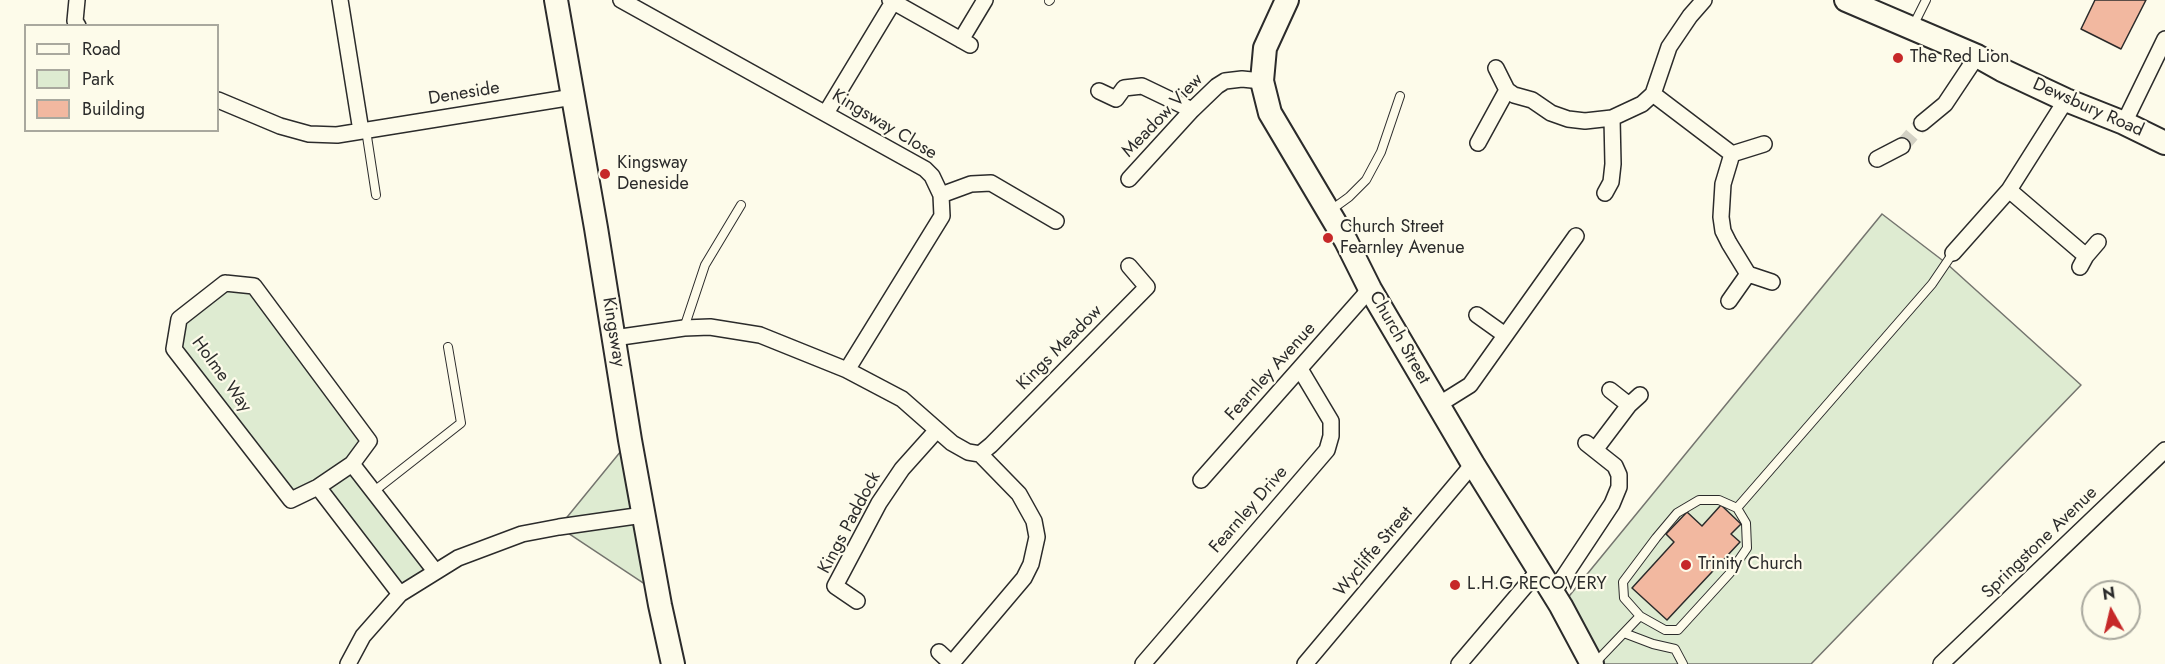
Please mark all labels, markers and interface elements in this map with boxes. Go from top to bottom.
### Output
legend [24,24,219,132]
text: Road [82,36,121,62]
place label: The Red Lion [1910,47,2010,69]
marker: The Red Lion [1891,51,1905,65]
text: Park [82,66,114,92]
street label: Meadow View [1118,70,1208,162]
street label: Dewsbury Road [2029,74,2147,142]
street label: Deneside [427,78,501,110]
street label: Kingsway Close [828,85,940,165]
text: Building [82,96,145,122]
place label: Kingsway Deneside [617,153,689,195]
marker: Kingsway Deneside [598,167,612,181]
place label: Church Street Fearnley Avenue [1340,217,1465,260]
marker: Church Street Fearnley Avenue [1321,231,1335,245]
street label: Church Street [1364,288,1434,388]
street label: Kingsway [597,296,629,368]
street label: Kings Meadow [1013,301,1107,395]
street label: Fearnley Avenue [1221,318,1321,426]
street label: Holme Way [186,333,256,417]
street label: Fearnley Drive [1205,462,1293,558]
street label: Kings Paddock [814,468,886,578]
street label: Springstone Avenue [1978,482,2102,604]
street label: Wycliffe Street [1330,503,1418,601]
place label: Trinity Church [1698,554,1803,576]
marker: Trinity Church [1679,558,1693,572]
place label: L.H.G RECOVERY [1467,574,1607,596]
marker: L.H.G RECOVERY [1448,578,1462,592]
north arrow [2081,580,2141,640]
text: N [2101,581,2117,606]

